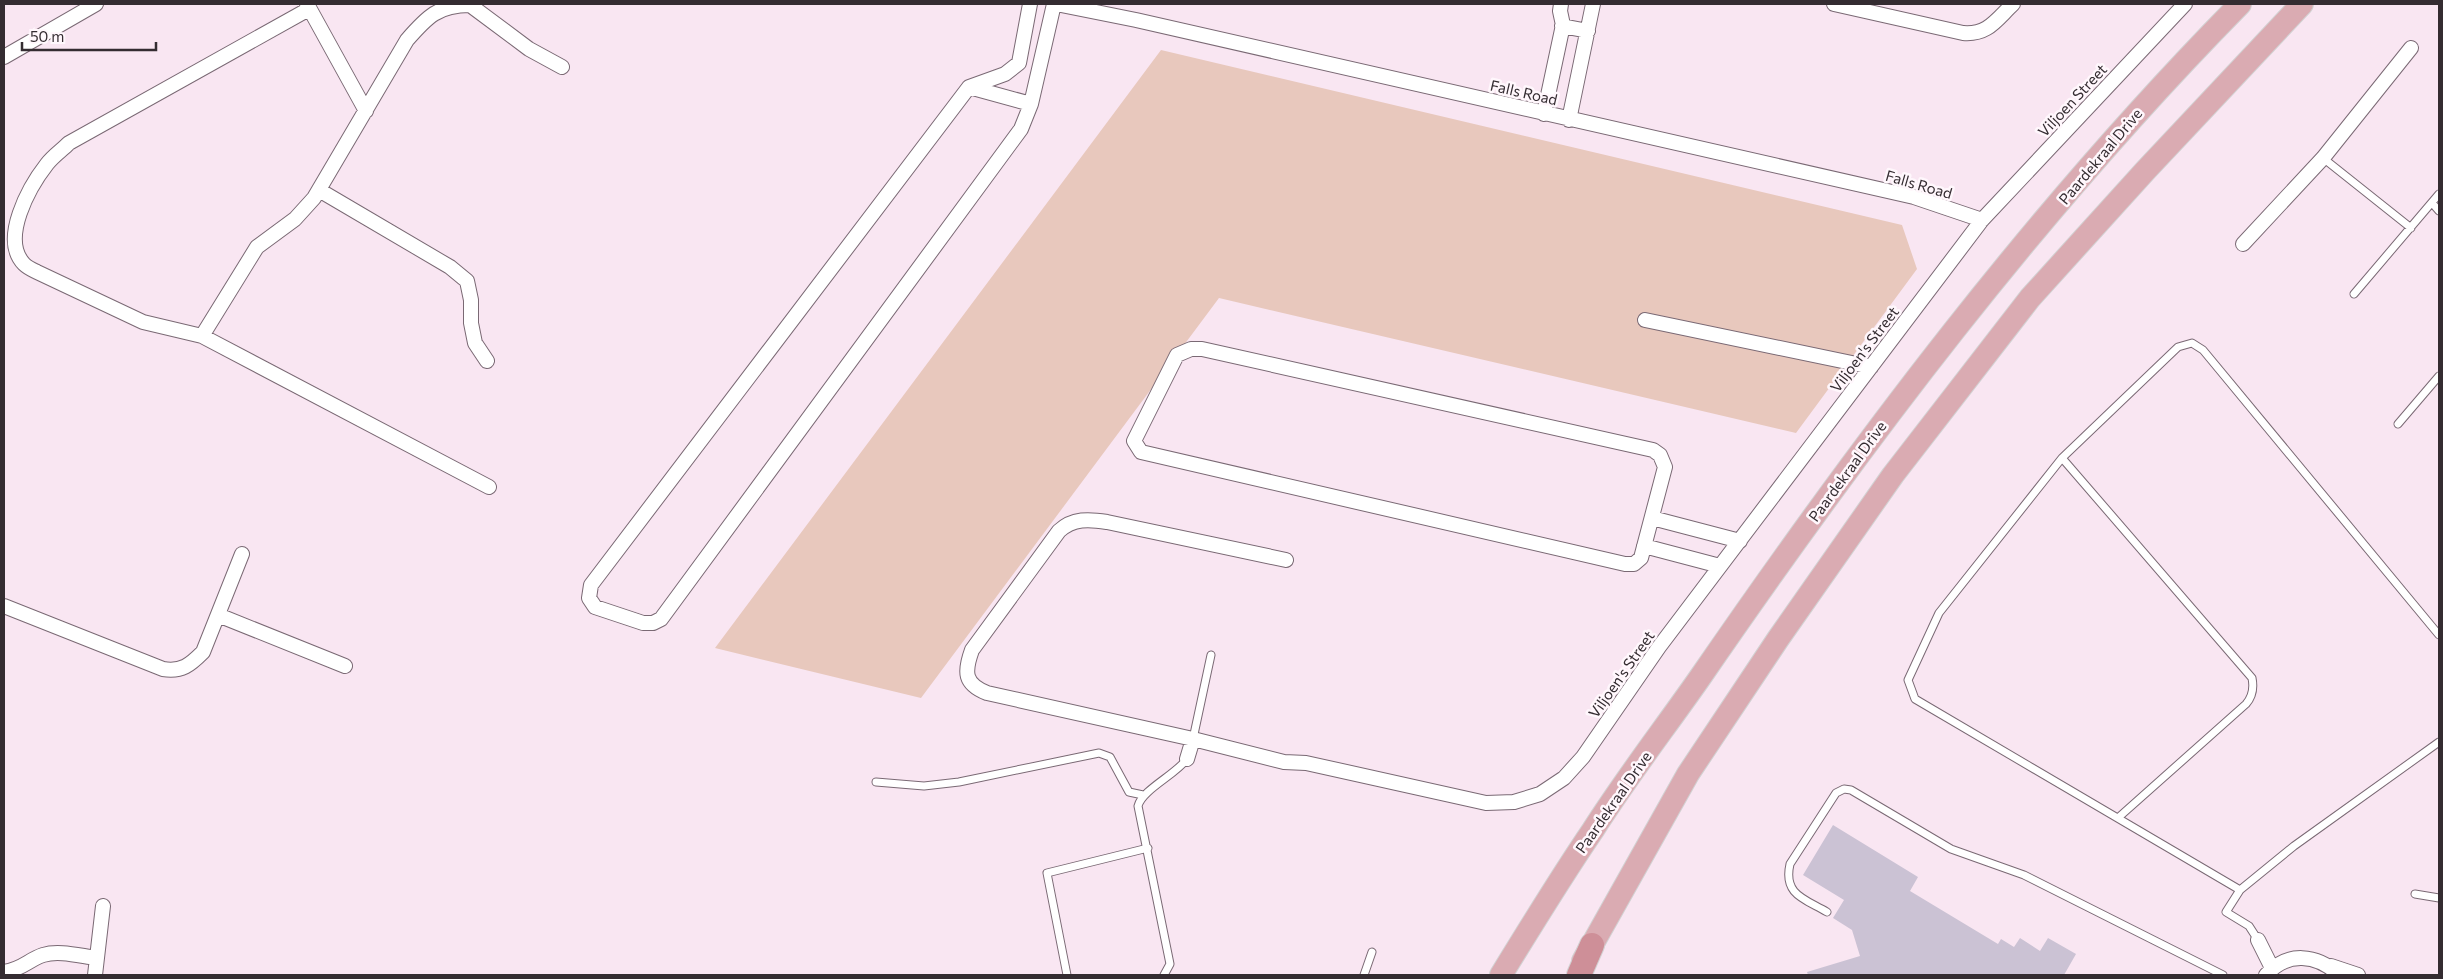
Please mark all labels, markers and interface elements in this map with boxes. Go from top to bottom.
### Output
scale bar [22,20,156,52]
text: 50 m [30,27,64,45]
street label: Viljoen Street [2034,60,2110,140]
street label: Falls Road [1489,76,1559,108]
street label: Paardekraal Drive [2055,104,2146,208]
street label: Falls Road [1884,166,1954,202]
street label: Viljoen's Street [1826,303,1902,395]
street label: Paardekraal Drive [1804,417,1890,525]
street label: Viljoen's Street [1584,627,1658,721]
street label: Paardekraal Drive [1571,748,1655,856]

